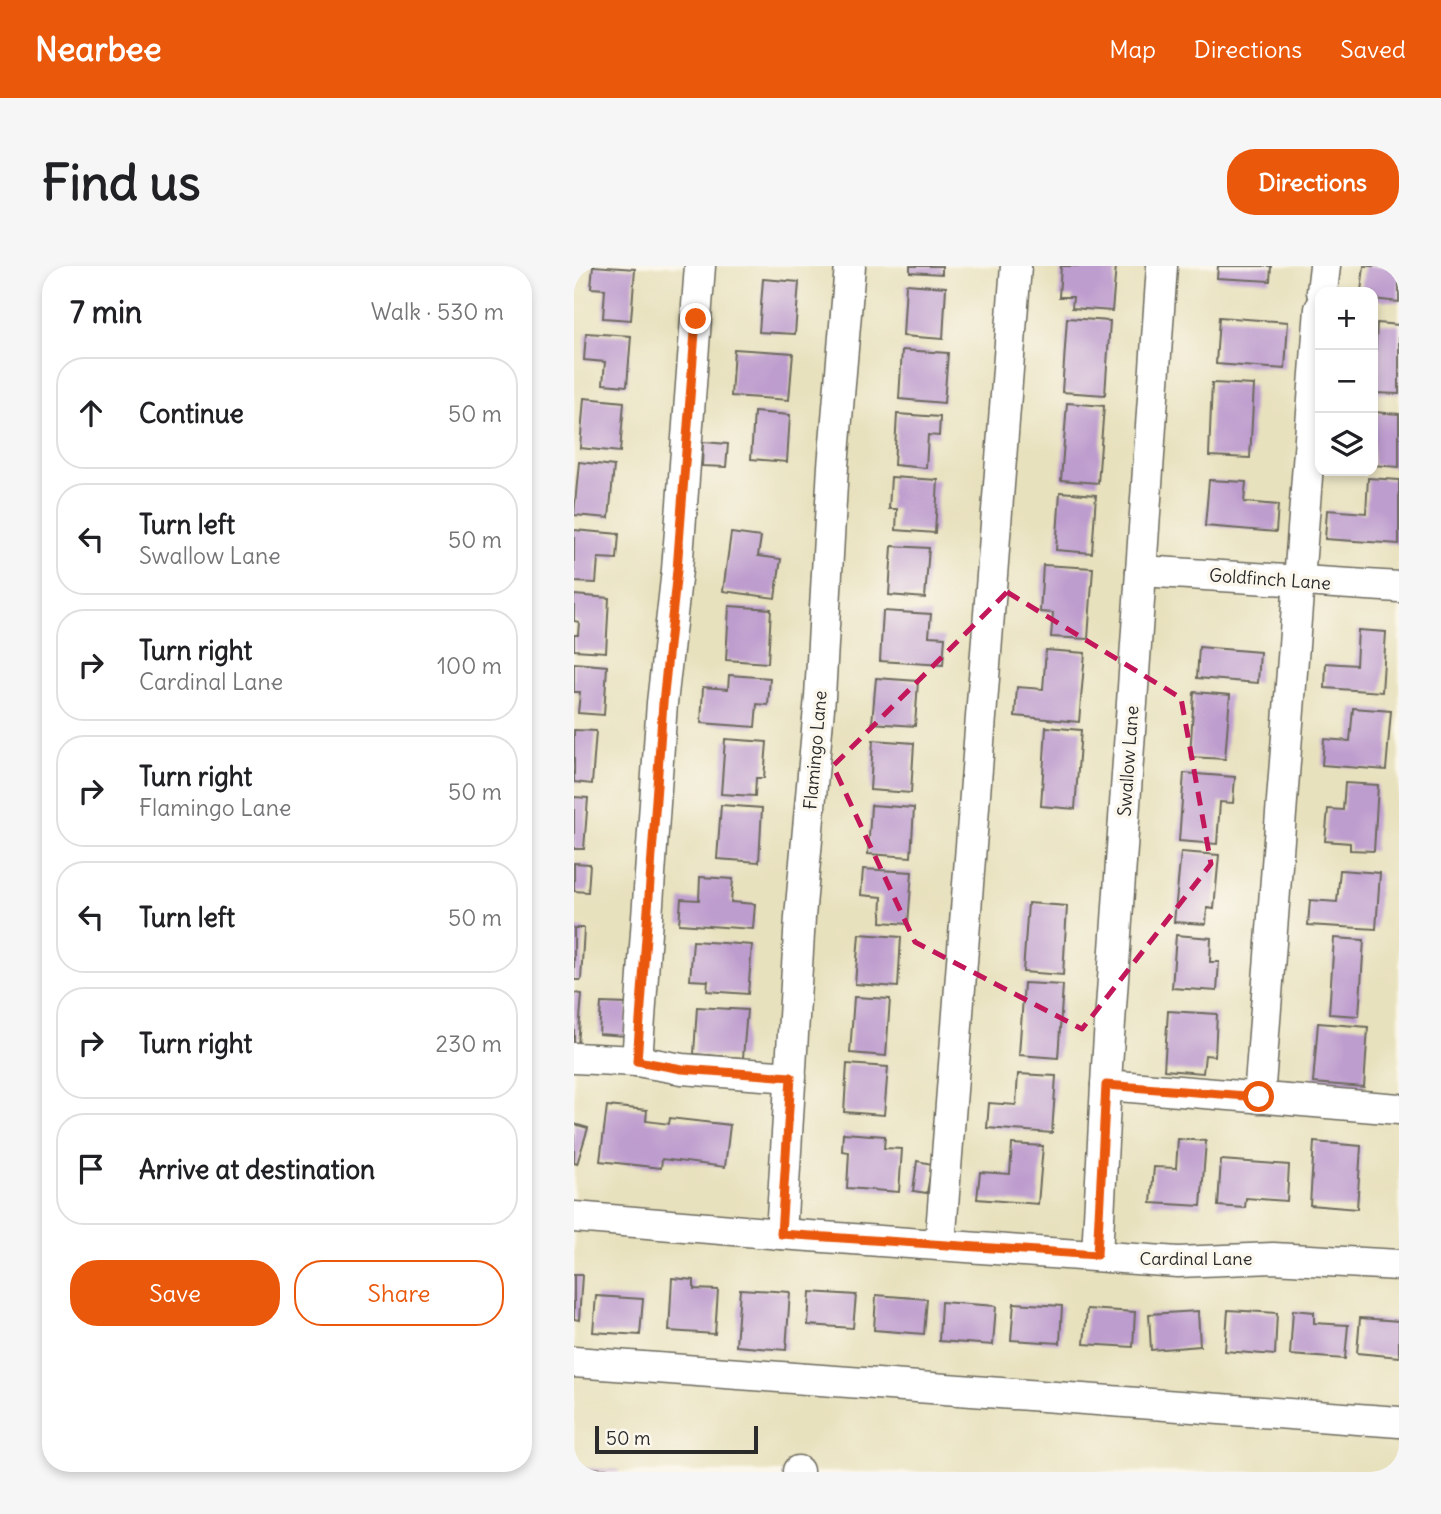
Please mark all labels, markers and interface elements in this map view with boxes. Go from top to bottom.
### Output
text: Nearbee [35,28,161,70]
text: Map [1109,34,1156,64]
text: Directions [1194,34,1302,64]
text: Saved [1340,34,1406,64]
button: Directions [1227,149,1399,215]
text: Find us [42,152,200,213]
map controls [1315,287,1378,476]
button: + [1315,287,1378,350]
text: 7 min [70,293,142,331]
text: Walk · 530 m [371,297,504,326]
route end [680,303,711,334]
button: − [1315,350,1378,413]
icon: ahead [72,394,110,432]
text: Continue [139,397,244,430]
text: 50 m [448,399,502,428]
button: layers [1315,413,1378,476]
text: Turn left [139,508,235,541]
icon: left [72,520,110,558]
text: 50 m [448,525,502,554]
text: Swallow Lane [139,541,281,570]
street label: Goldfinch Lane [1208,563,1332,595]
text: Turn right [139,634,252,667]
icon: right [72,646,110,684]
text: 100 m [437,651,502,680]
text: Cardinal Lane [139,667,283,696]
street label: Flamingo Lane [798,690,832,810]
street label: Swallow Lane [1113,705,1143,817]
text: Turn right [139,760,252,793]
icon: right [72,772,110,810]
text: 50 m [448,777,502,806]
text: Flamingo Lane [139,793,291,822]
icon: left [72,898,110,936]
text: Turn left [139,901,235,934]
text: 50 m [448,903,502,932]
icon: right [72,1024,110,1062]
text: Turn right [139,1027,252,1060]
text: 230 m [436,1029,502,1058]
route start [1243,1081,1274,1112]
icon: arrive [72,1150,110,1188]
text: Arrive at destination [139,1153,375,1186]
street label: Cardinal Lane [1140,1247,1252,1270]
button: Save [70,1260,280,1326]
button: Share [294,1260,504,1326]
scale bar [595,1423,758,1455]
text: 50 m [606,1426,651,1450]

